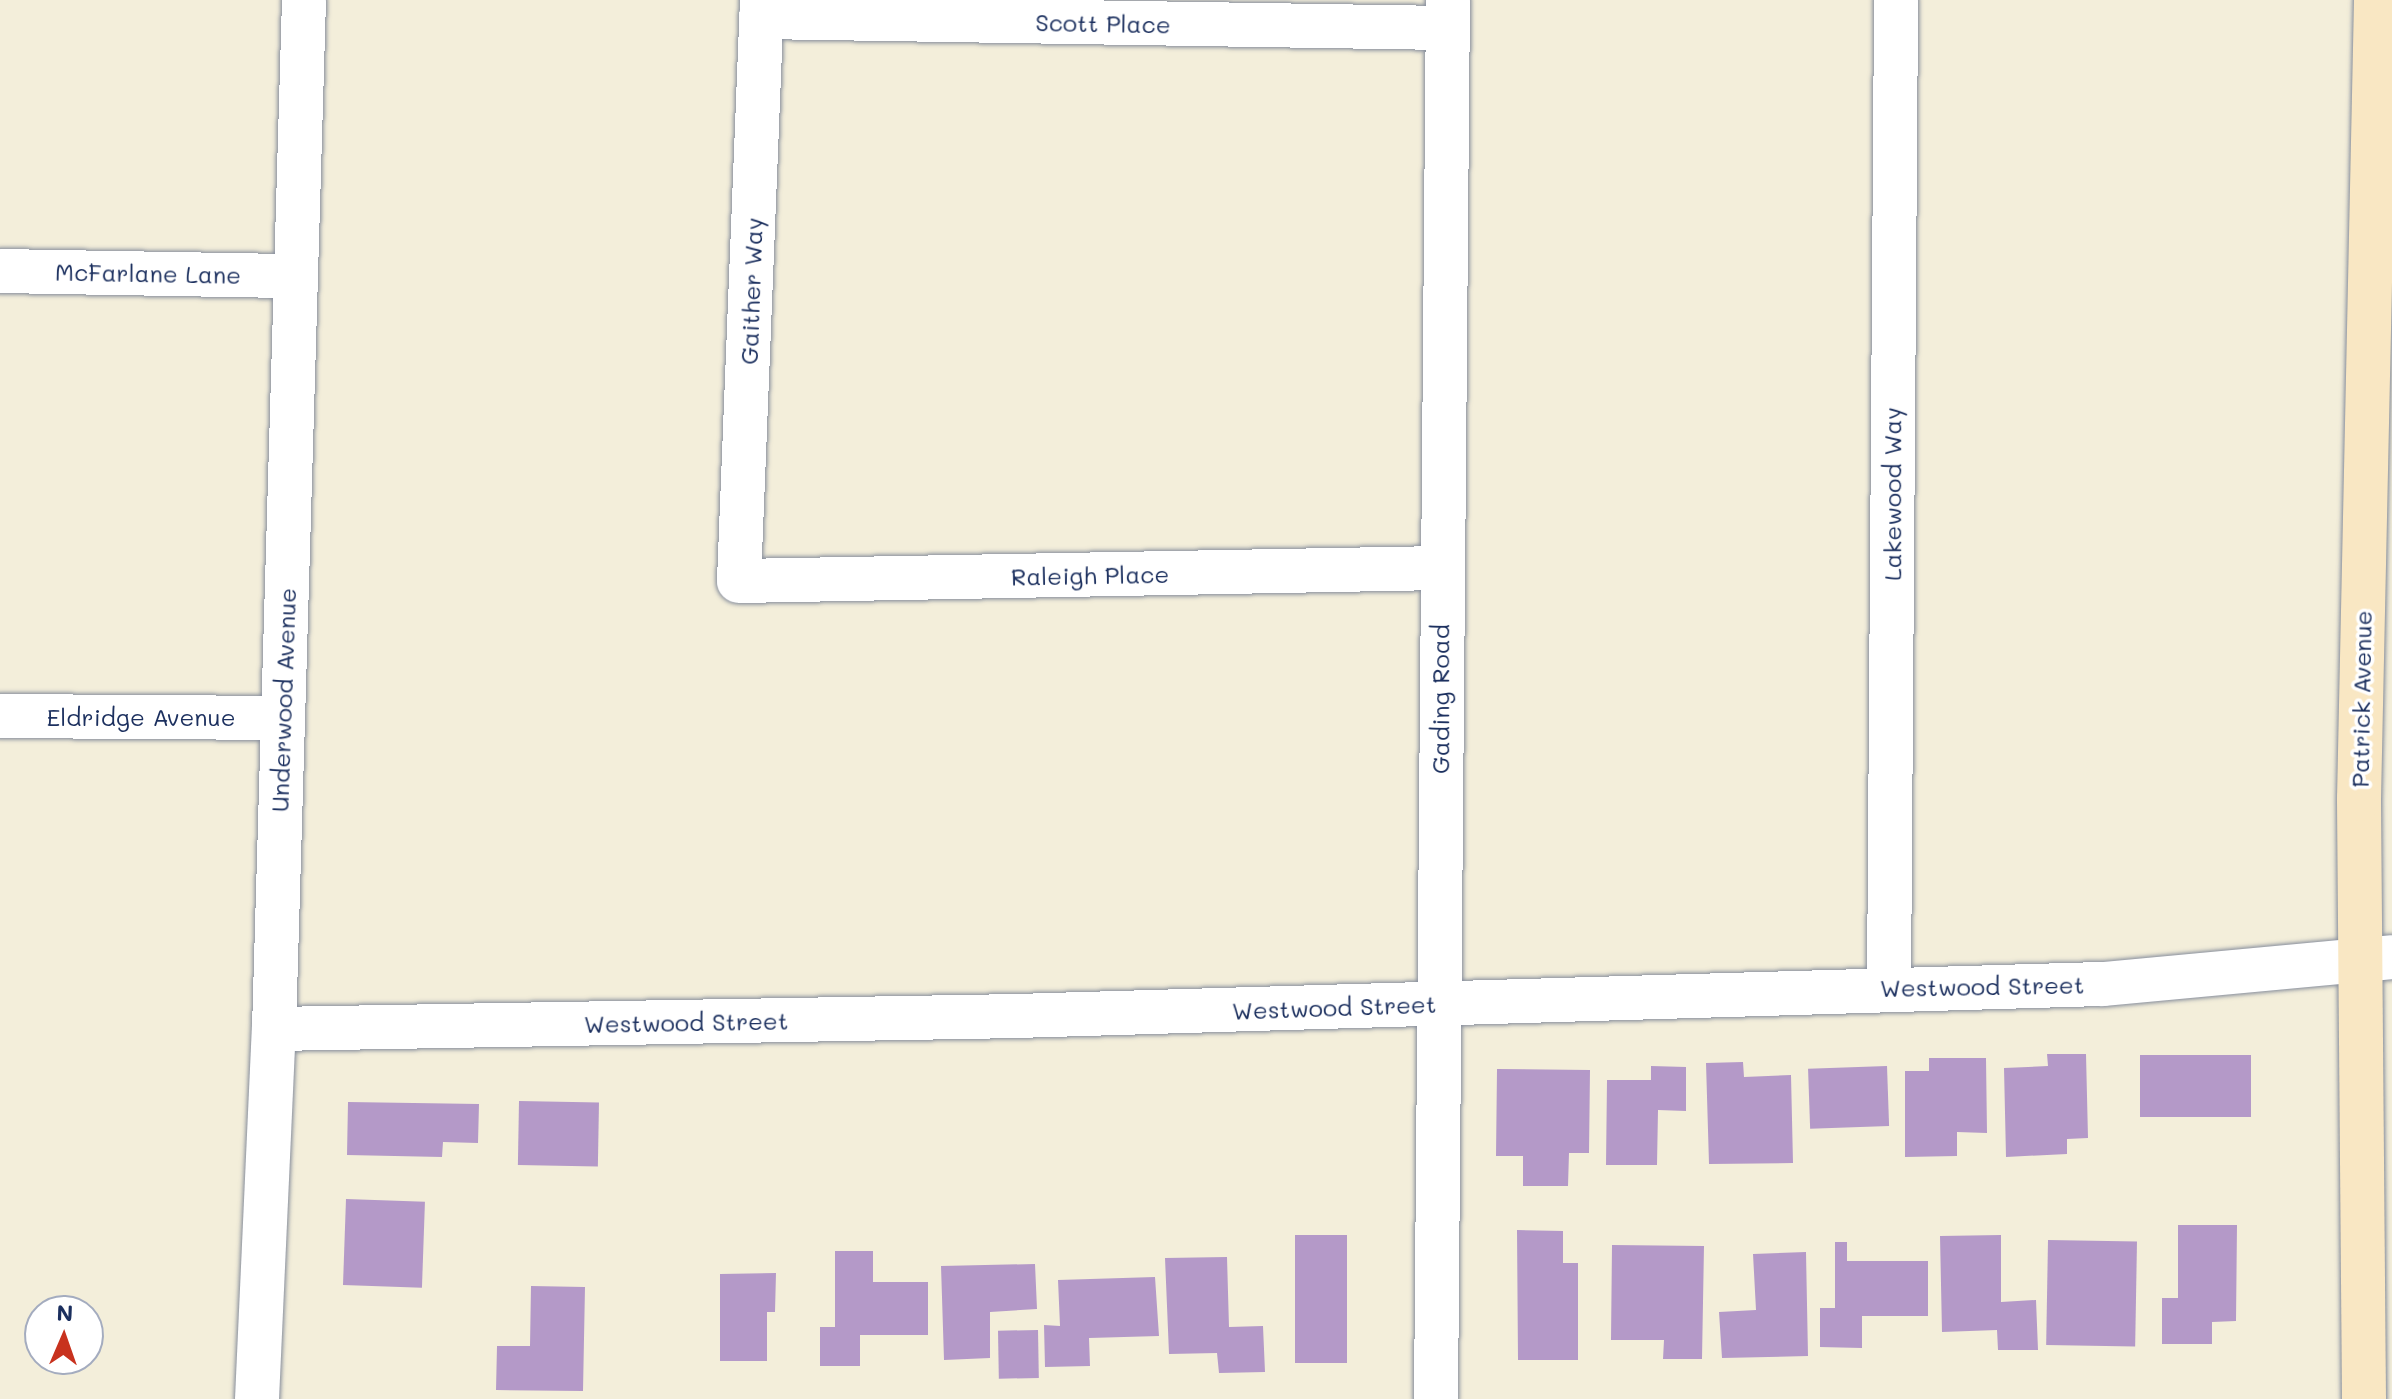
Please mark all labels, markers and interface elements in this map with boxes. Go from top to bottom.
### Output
street label: Scott Place [1035,7,1171,39]
street label: Gaither Way [734,217,768,365]
street label: McFarlane Lane [55,257,241,289]
street label: Lakewood Way [1878,407,1906,581]
street label: Raleigh Place [1011,559,1169,591]
street label: Underwood Avenue [265,587,301,813]
street label: Patrick Avenue [2345,610,2377,788]
street label: Gading Road [1426,624,1454,774]
street label: Eldridge Avenue [46,703,236,731]
street label: Westwood Street [1880,970,2084,1002]
street label: Westwood Street [1231,989,1437,1025]
street label: Westwood Street [584,1006,788,1038]
north arrow [24,1295,104,1375]
text: N [56,1298,74,1327]

